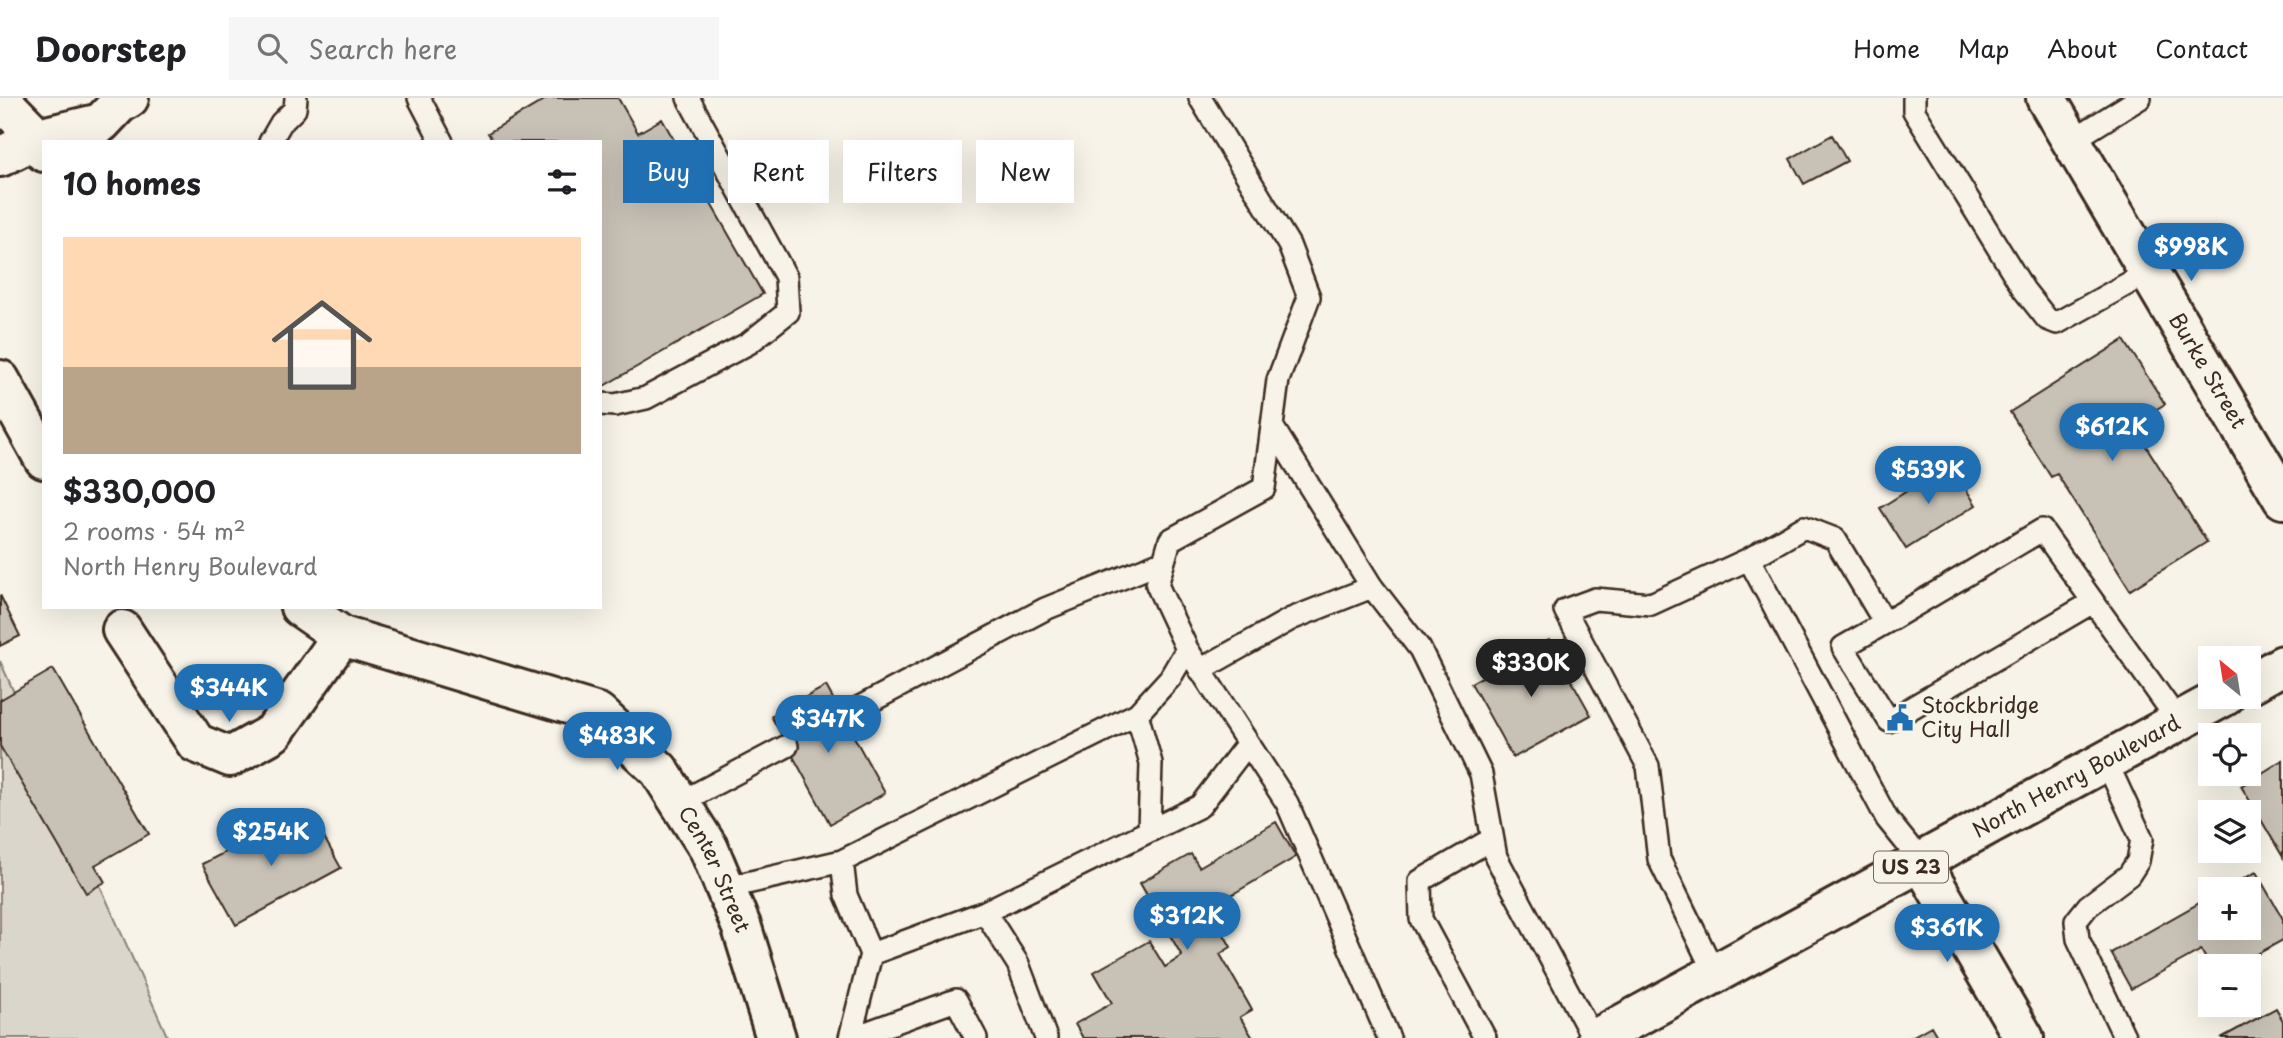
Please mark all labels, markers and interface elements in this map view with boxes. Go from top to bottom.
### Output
search box [229,17,719,80]
text: Doorstep [35,23,187,73]
icon: search [253,29,291,67]
text: Search here [309,29,457,68]
text: Home [1853,30,1920,66]
text: Map [1958,30,2009,66]
text: About [2047,30,2117,66]
text: Contact [2155,30,2248,66]
chip: Buy [623,140,714,203]
chip: Rent [728,140,829,203]
chip: Filters [843,140,962,203]
chip: New [976,140,1074,203]
text: 10 homes [63,160,201,205]
icon: filters [543,163,581,201]
pin: $998K [2142,223,2240,283]
text: $998K [2154,228,2228,263]
icon: home [259,282,385,408]
street label: Burke Street [2162,306,2256,434]
pin: $612K [2063,404,2161,463]
text: $612K [2076,408,2149,443]
pin: $539K [1879,446,1977,506]
text: $539K [1891,451,1965,486]
text: $330,000 [63,468,216,513]
text: 2 rooms · 54 m² [63,513,246,548]
text: North Henry Boulevard [63,548,317,583]
pin: $330K [1482,640,1580,699]
text: $330K [1492,644,1570,679]
north arrow [2198,646,2261,709]
map controls [2198,646,2261,1017]
pin: $344K [180,664,278,724]
text: $344K [190,669,268,704]
place label: Stockbridge City Hall [1921,688,2039,744]
pin: $347K [779,696,877,755]
text: $347K [791,700,865,735]
public building icon: Stockbridge City Hall [1885,703,1915,733]
street label: North Henry Boulevard [1966,705,2185,845]
pin: $483K [568,712,666,772]
text: $483K [579,717,655,752]
button: locate [2198,723,2261,786]
street label: Center Street [671,799,760,937]
button: layers [2198,800,2261,863]
pin: $254K [222,808,320,868]
text: $254K [233,813,309,848]
road number: US 23 [1874,852,1948,882]
button: + [2198,877,2261,940]
pin: $312K [1138,892,1236,952]
text: $312K [1150,897,1224,932]
pin: $361K [1898,904,1996,964]
text: $361K [1911,909,1983,944]
button: − [2198,954,2261,1017]

